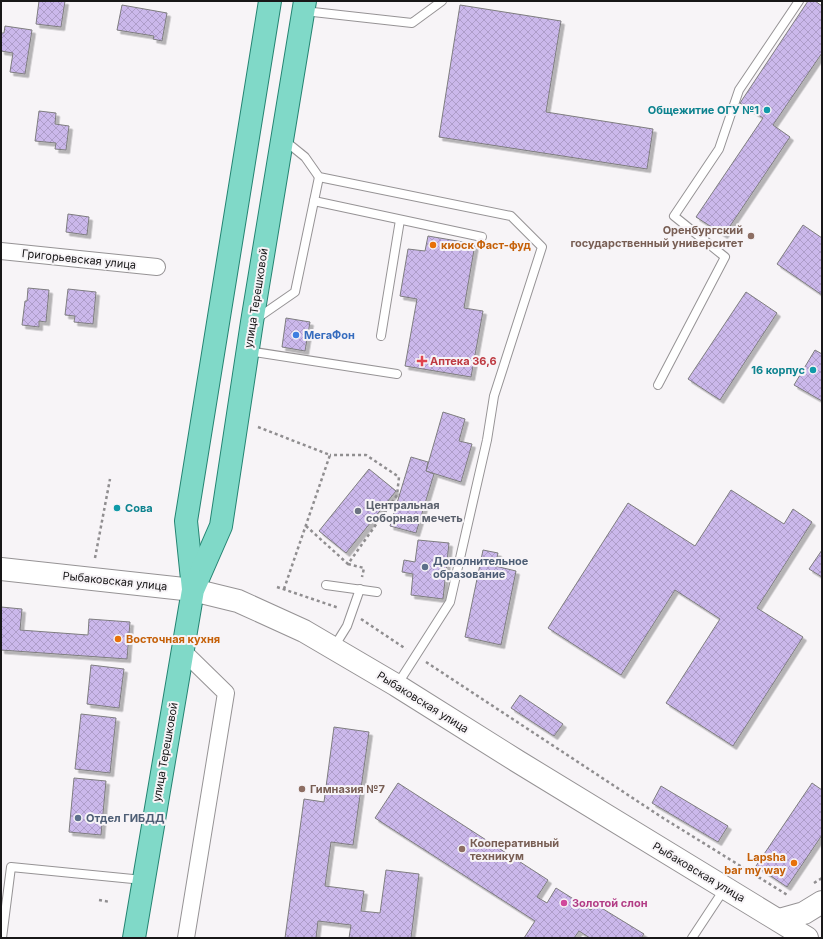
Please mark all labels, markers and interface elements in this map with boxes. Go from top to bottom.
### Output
place label: Общежитие ОГУ №1 [648,103,759,117]
marker: Общежитие ОГУ №1 [762,105,772,115]
place label: Оренбургский государственный университет [570,223,743,250]
marker: Оренбургский государственный университет [746,231,756,241]
place label: киоск Фаст-фуд [441,238,532,252]
marker: киоск Фаст-фуд [428,240,438,250]
street label: Григорьевская улица [21,246,137,272]
street label: улица Терешковой [241,247,271,349]
place label: МегаФон [304,328,355,342]
marker: МегаФон [291,330,301,340]
place label: Аптека 36,6 [430,354,497,368]
marker: Аптека 36,6 [417,356,427,366]
place label: 16 корпус [751,363,806,377]
marker: 16 корпус [808,365,818,375]
place label: Центральная соборная мечеть [366,498,463,525]
place label: Сова [125,501,153,515]
marker: Сова [112,503,122,513]
marker: Центральная соборная мечеть [353,506,363,516]
place label: Дополнительное образование [433,554,529,581]
marker: Дополнительное образование [420,562,430,572]
street label: Рыбаковская улица [62,569,168,593]
place label: Восточная кухня [126,632,220,646]
marker: Восточная кухня [113,634,123,644]
street label: Рыбаковская улица [375,668,471,736]
street label: улица Терешковой [149,701,181,803]
place label: Гимназия №7 [310,782,385,796]
marker: Гимназия №7 [297,784,307,794]
place label: Отдел ГИБДД [86,811,165,825]
marker: Отдел ГИБДД [73,813,83,823]
place label: Кооперативный техникум [470,836,559,863]
street label: Рыбаковская улица [650,839,748,905]
marker: Кооперативный техникум [457,844,467,854]
place label: Lapsha bar my way [724,850,786,877]
marker: Lapsha bar my way [789,858,799,868]
place label: Золотой слон [572,896,648,910]
marker: Золотой слон [559,898,569,908]

